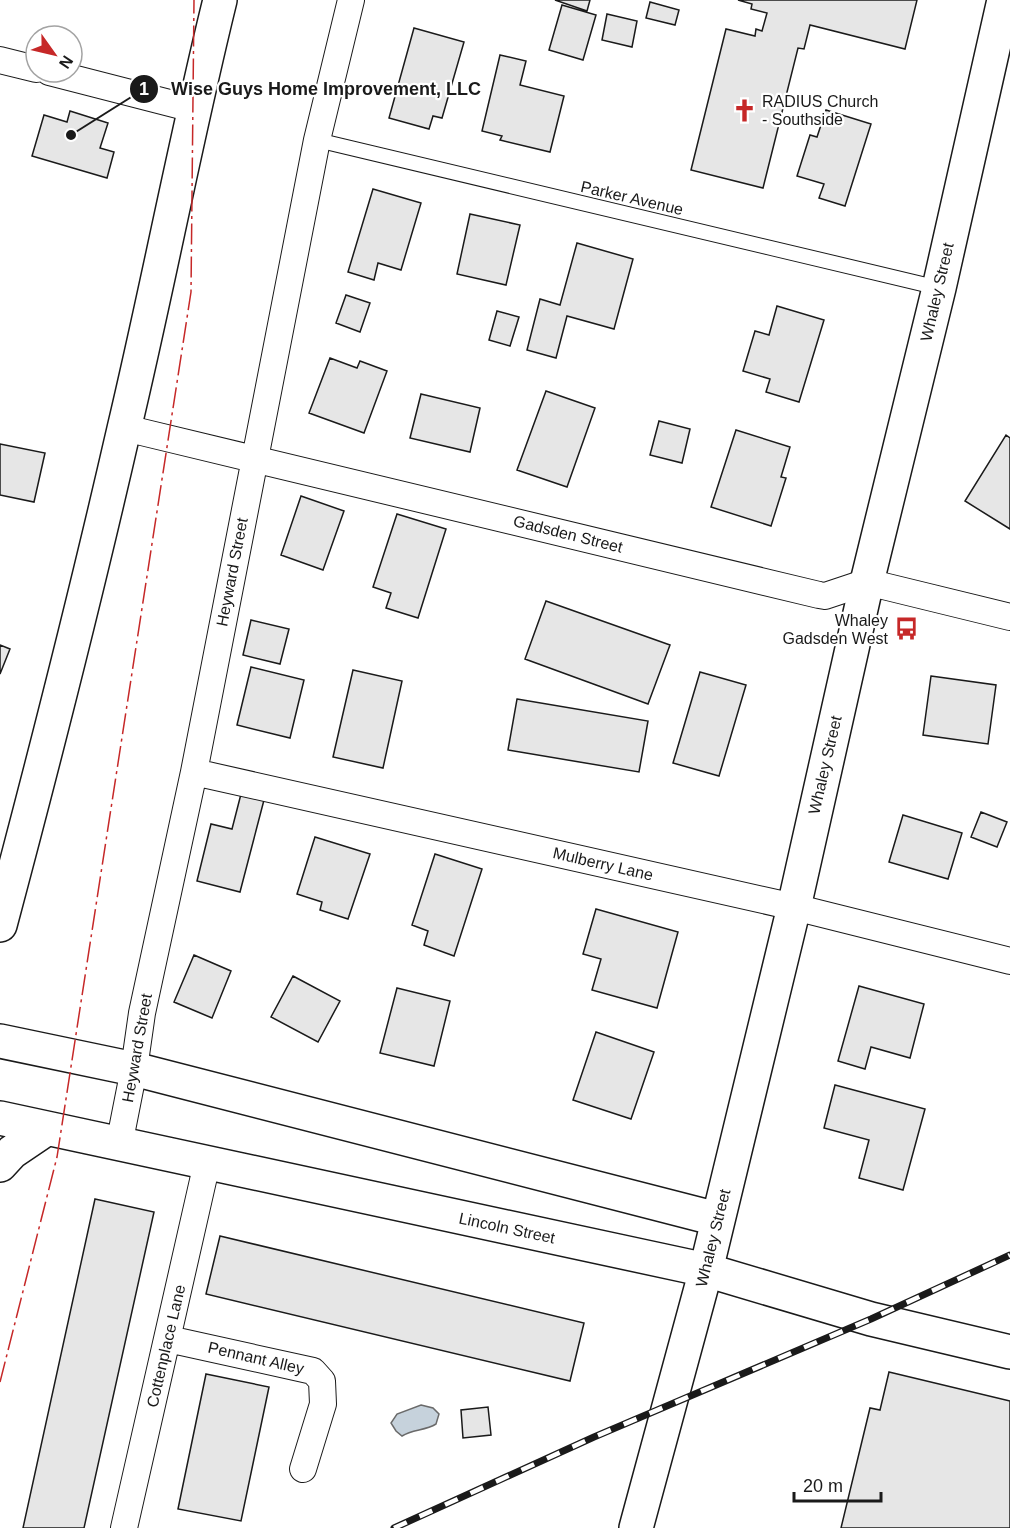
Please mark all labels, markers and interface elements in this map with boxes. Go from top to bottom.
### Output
north arrow [24,24,84,84]
text: N [56,53,76,72]
callout: Wise Guys Home Improvement, LLC [129,71,493,107]
text: 1 [139,79,149,99]
text: Wise Guys Home Improvement, LLC [171,79,481,99]
place label: RADIUS Church - Southside [762,93,878,128]
church icon: RADIUS Church - Southside [731,97,757,123]
street label: Parker Avenue [579,178,685,218]
street label: Whaley Street [917,241,957,343]
street label: Gadsden Street [512,512,625,556]
street label: Heyward Street [213,516,251,628]
place label: Whaley Gadsden West [782,612,889,647]
bus stop icon: Whaley Gadsden West [893,616,919,642]
street label: Whaley Street [805,714,845,816]
street label: Mulberry Lane [551,844,655,884]
street label: Heyward Street [119,992,155,1104]
street label: Whaley Street [693,1187,734,1289]
street label: Lincoln Street [457,1210,557,1247]
street label: Cottenplace Lane [144,1283,188,1409]
street label: Pennant Alley [206,1339,306,1377]
scale bar [794,1465,881,1503]
text: 20 m [803,1476,843,1496]

